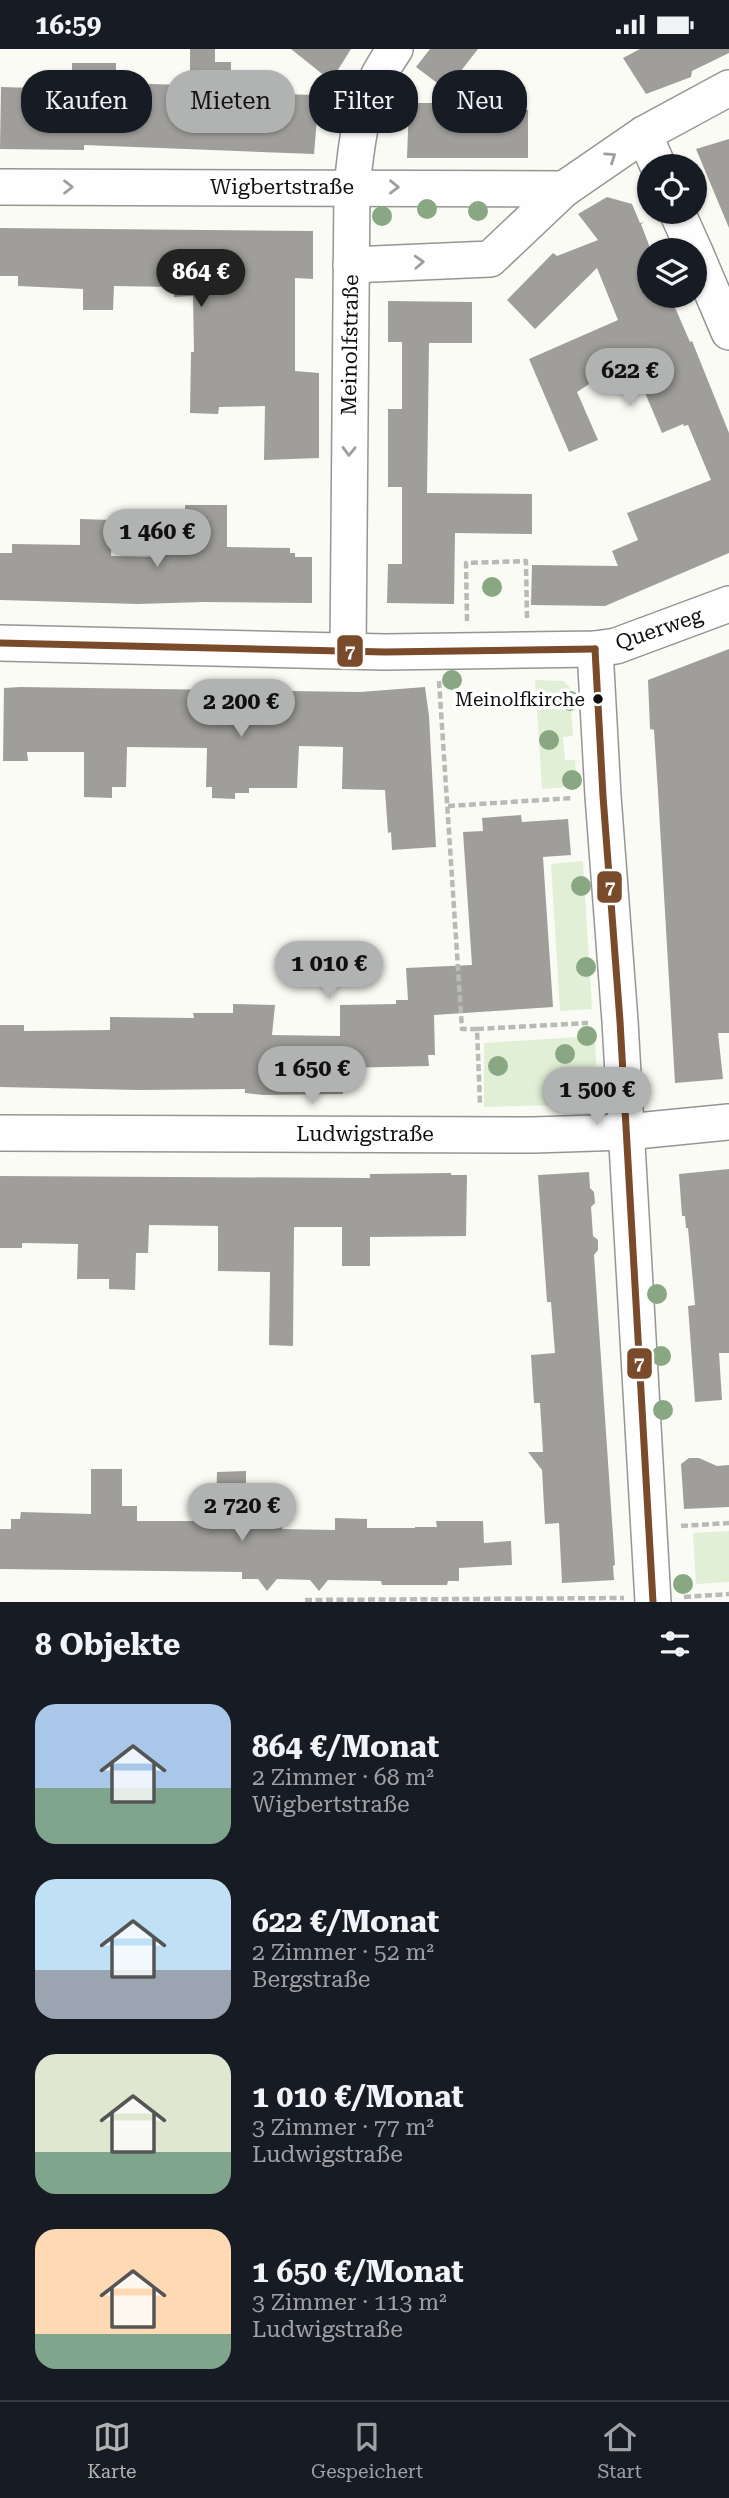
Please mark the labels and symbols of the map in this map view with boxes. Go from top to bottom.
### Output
one-way arrow [604,152,617,165]
street label: Wigbertstraße [210,175,354,199]
one-way arrow [63,179,74,195]
one-way arrow [389,179,399,195]
pin: 864 € [152,250,250,309]
one-way arrow [414,255,425,270]
street label: Meinolfstraße [337,274,363,416]
pin: 622 € [581,349,679,408]
one-way arrow [341,446,357,457]
pin: 1 460 € [92,510,222,569]
street label: Querweg [612,603,706,655]
line badge: 7 [336,634,364,668]
text: 7 [345,640,356,663]
pin: 2 200 € [176,679,306,739]
place label: Meinolfkirche [455,688,585,711]
marker: Meinolfkirche [591,692,605,706]
line badge: 7 [596,870,623,904]
text: 7 [605,876,616,899]
pin: 1 010 € [264,941,394,1001]
pin: 1 650 € [247,1047,377,1106]
pin: 1 500 € [532,1067,662,1127]
street label: Ludwigstraße [296,1122,434,1146]
line badge: 7 [626,1347,653,1380]
text: 7 [634,1352,645,1375]
pin: 2 720 € [177,1483,307,1543]

